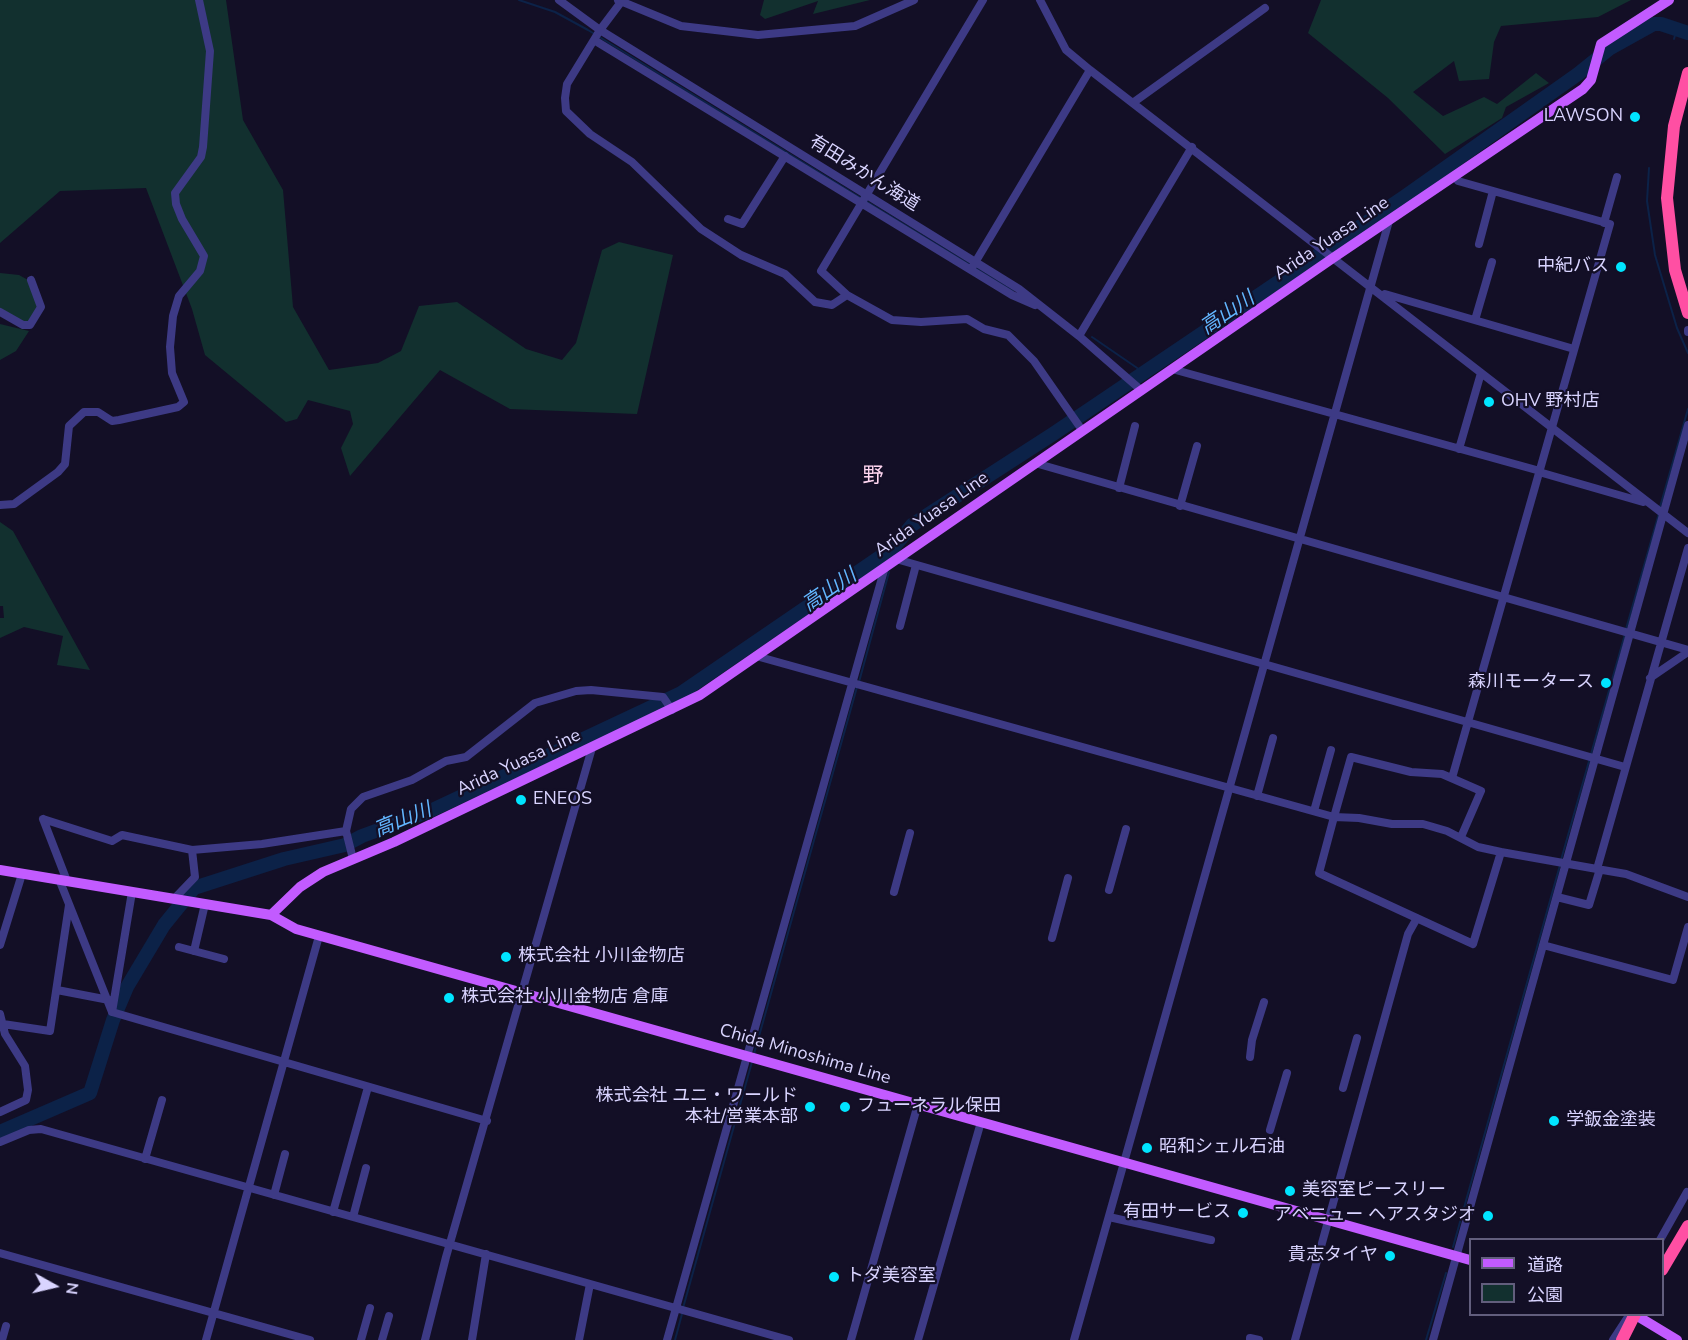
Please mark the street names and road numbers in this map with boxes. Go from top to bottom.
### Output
street label: 有田みかん海道 [805,131,923,217]
street label: Arida Yuasa Line [1270,193,1394,285]
street label: Arida Yuasa Line [871,468,993,562]
street label: Arida Yuasa Line [454,725,584,801]
street label: Chida Minoshima Line [717,1020,893,1090]

